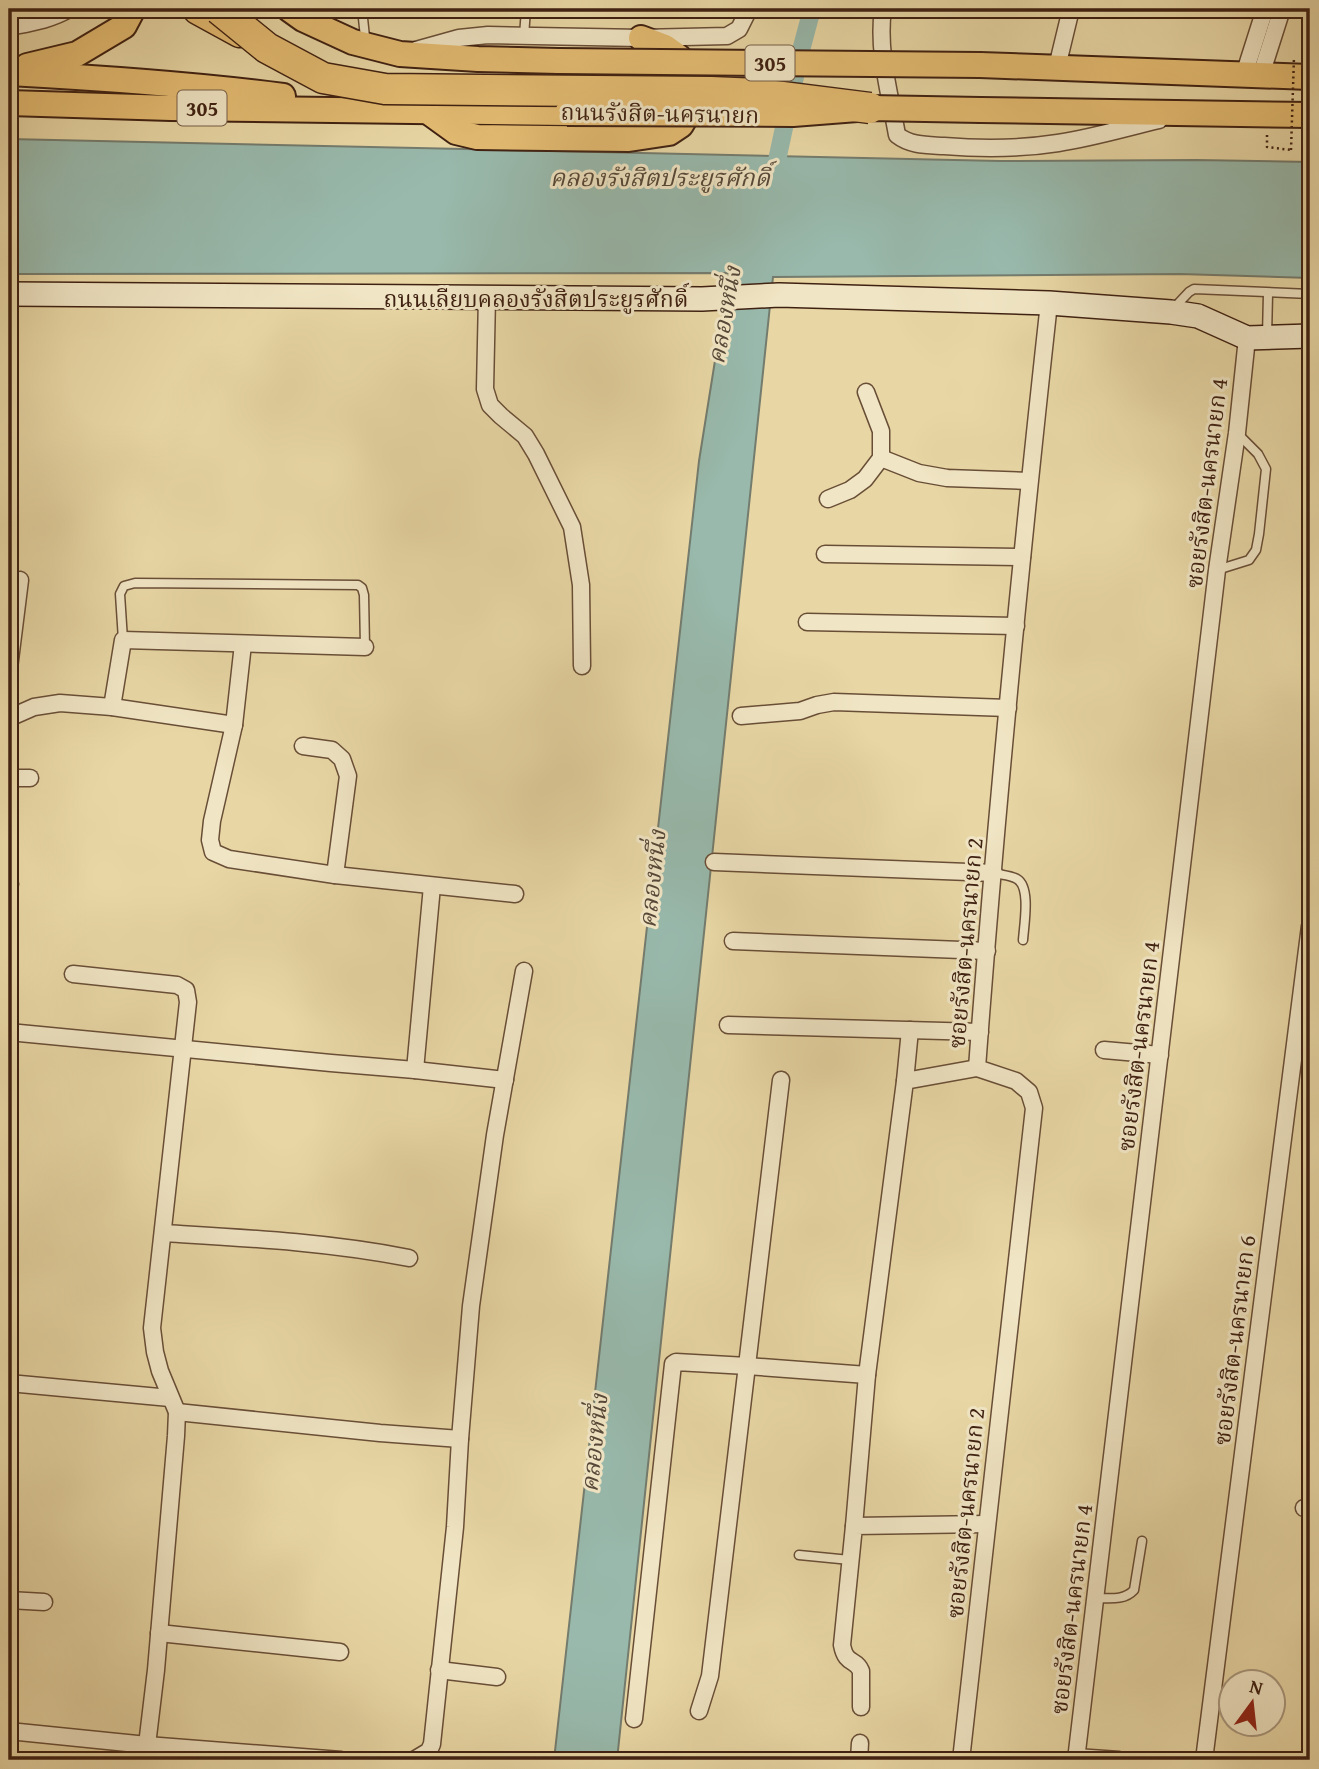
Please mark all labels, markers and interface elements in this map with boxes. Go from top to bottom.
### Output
road number: 305 [746,46,794,80]
road number: 305 [178,90,227,126]
street label: ถนนรังสิต-นครนายก [560,95,760,131]
water label: คลองรังสิตประยูรศักดิ์ [550,160,777,195]
water label: คลองหนึ่ง [698,263,750,367]
street label: ถนนเลียบคลองรังสิตประยูรศักดิ์ [383,282,690,315]
street label: ซอยรังสิต-นครนายก 4 [1177,376,1235,590]
water label: คลองหนึ่ง [629,827,675,930]
street label: ซอยรังสิต-นครนายก 2 [939,836,991,1050]
street label: ซอยรังสิต-นครนายก 4 [1109,939,1167,1153]
street label: ซอยรังสิต-นครนายก 6 [1205,1233,1263,1447]
water label: คลองหนึ่ง [571,1391,617,1494]
street label: ซอยรังสิต-นครนายก 2 [938,1406,992,1620]
street label: ซอยรังสิต-นครนายก 4 [1042,1502,1100,1716]
north arrow [1218,1668,1288,1738]
text: N [1247,1671,1266,1702]

